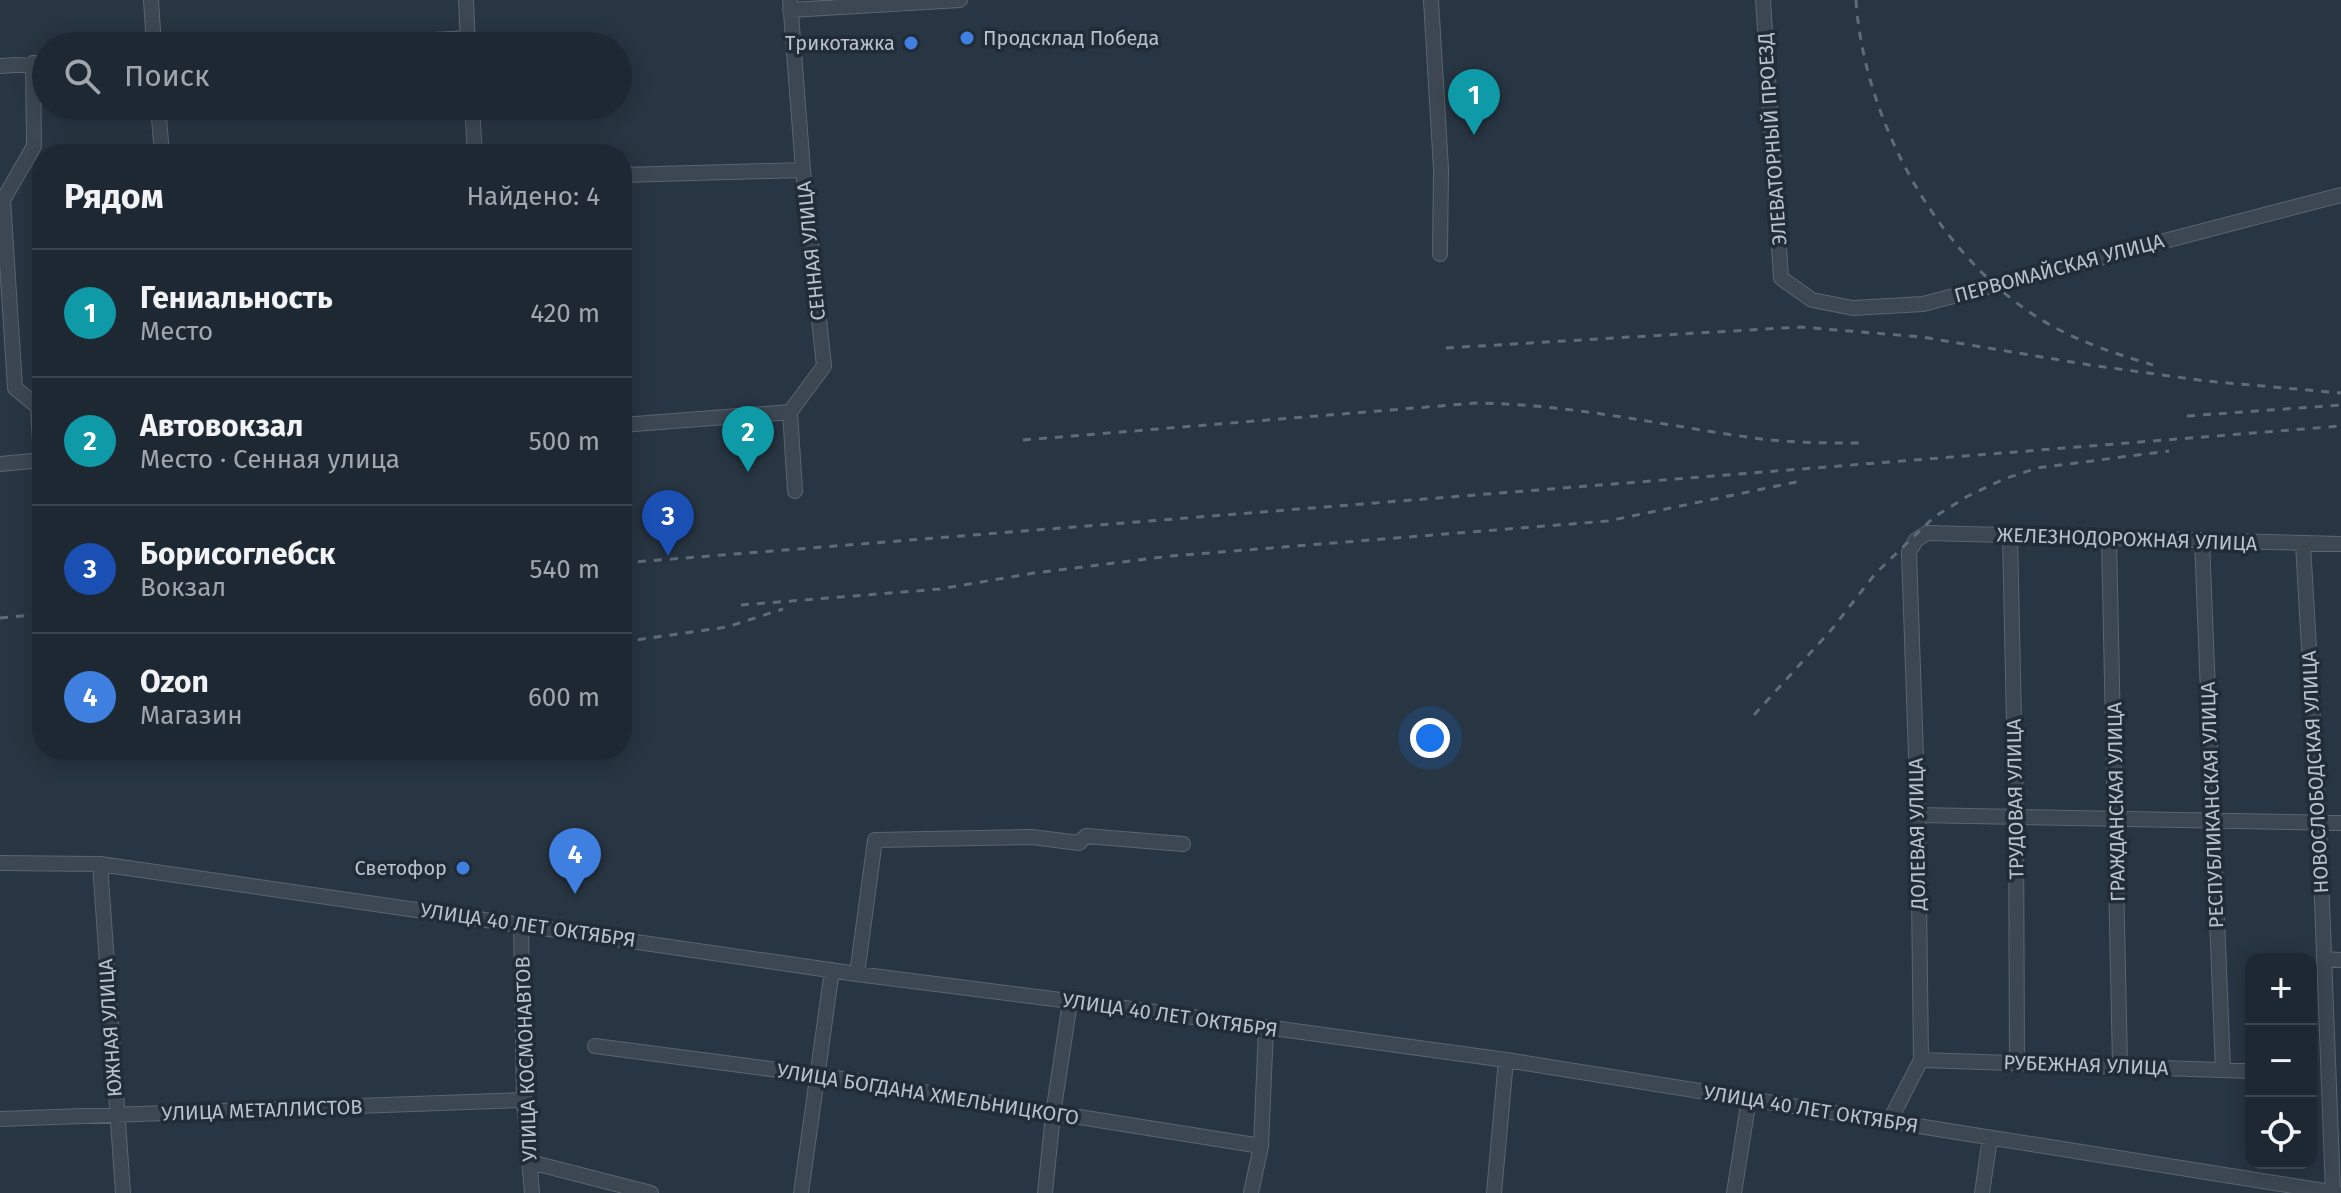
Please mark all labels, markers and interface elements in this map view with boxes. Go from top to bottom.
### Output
place label: Продсклад Победа [983,26,1159,50]
marker: Продсклад Победа [958,29,976,47]
place label: Трикотажка [785,31,895,55]
search box [32,32,632,120]
street label: ЭЛЕВАТОРНЫЙ ПРОЕЗД [1753,32,1791,246]
marker: Трикотажка [902,34,920,52]
icon: search [60,54,104,98]
text: Поиск [124,58,210,94]
pin: 1 [1448,69,1500,135]
text: Рядом [64,176,163,217]
street label: СЕННАЯ УЛИЦА [792,180,830,322]
text: Найдено: 4 [466,181,600,212]
street label: ПЕРВОМАЙСКАЯ УЛИЦА [1951,228,2167,308]
text: Гениальность [140,280,333,316]
text: 1 [84,298,96,329]
text: 420 m [530,298,600,329]
text: Место [140,316,213,347]
pin: 2 [722,406,774,472]
text: Автовокзал [140,408,303,444]
text: 2 [83,426,97,457]
text: 500 m [529,426,600,457]
text: Место · Сенная улица [140,444,400,475]
pin: 3 [642,490,694,556]
street label: ЖЕЛЕЗНОДОРОЖНАЯ УЛИЦА [1996,522,2258,556]
text: Борисоглебск [140,536,335,572]
text: 3 [83,554,97,585]
text: 540 m [529,554,600,585]
text: Вокзал [140,572,226,603]
street label: НОВОСЛОБОДСКАЯ УЛИЦА [2297,650,2333,894]
text: Ozon [140,664,209,700]
street label: РЕСПУБЛИКАНСКАЯ УЛИЦА [2196,681,2228,929]
text: 4 [83,682,97,713]
text: 600 m [528,682,600,713]
text: Магазин [140,700,243,731]
street label: ГРАЖДАНСКАЯ УЛИЦА [2102,701,2130,902]
your location [1410,718,1450,758]
street label: ТРУДОВАЯ УЛИЦА [2002,718,2028,880]
street label: ДОЛЕВАЯ УЛИЦА [1904,757,1930,911]
pin: 4 [549,828,601,894]
place label: Светофор [354,856,447,880]
marker: Светофор [454,859,472,877]
street label: УЛИЦА 40 ЛЕТ ОКТЯБРЯ [419,898,637,952]
map controls [2245,953,2317,1169]
button: + [2245,953,2317,1025]
street label: УЛИЦА КОСМОНАВТОВ [510,956,542,1162]
street label: ЮЖНАЯ УЛИЦА [93,958,127,1098]
street label: УЛИЦА 40 ЛЕТ ОКТЯБРЯ [1061,988,1279,1042]
button: − [2245,1025,2317,1097]
street label: РУБЕЖНАЯ УЛИЦА [2003,1050,2169,1080]
street label: УЛИЦА БОГДАНА ХМЕЛЬНИЦКОГО [775,1058,1081,1130]
street label: УЛИЦА 40 ЛЕТ ОКТЯБРЯ [1702,1080,1920,1138]
street label: УЛИЦА МЕТАЛЛИСТОВ [161,1095,363,1125]
button: locate [2245,1097,2317,1169]

